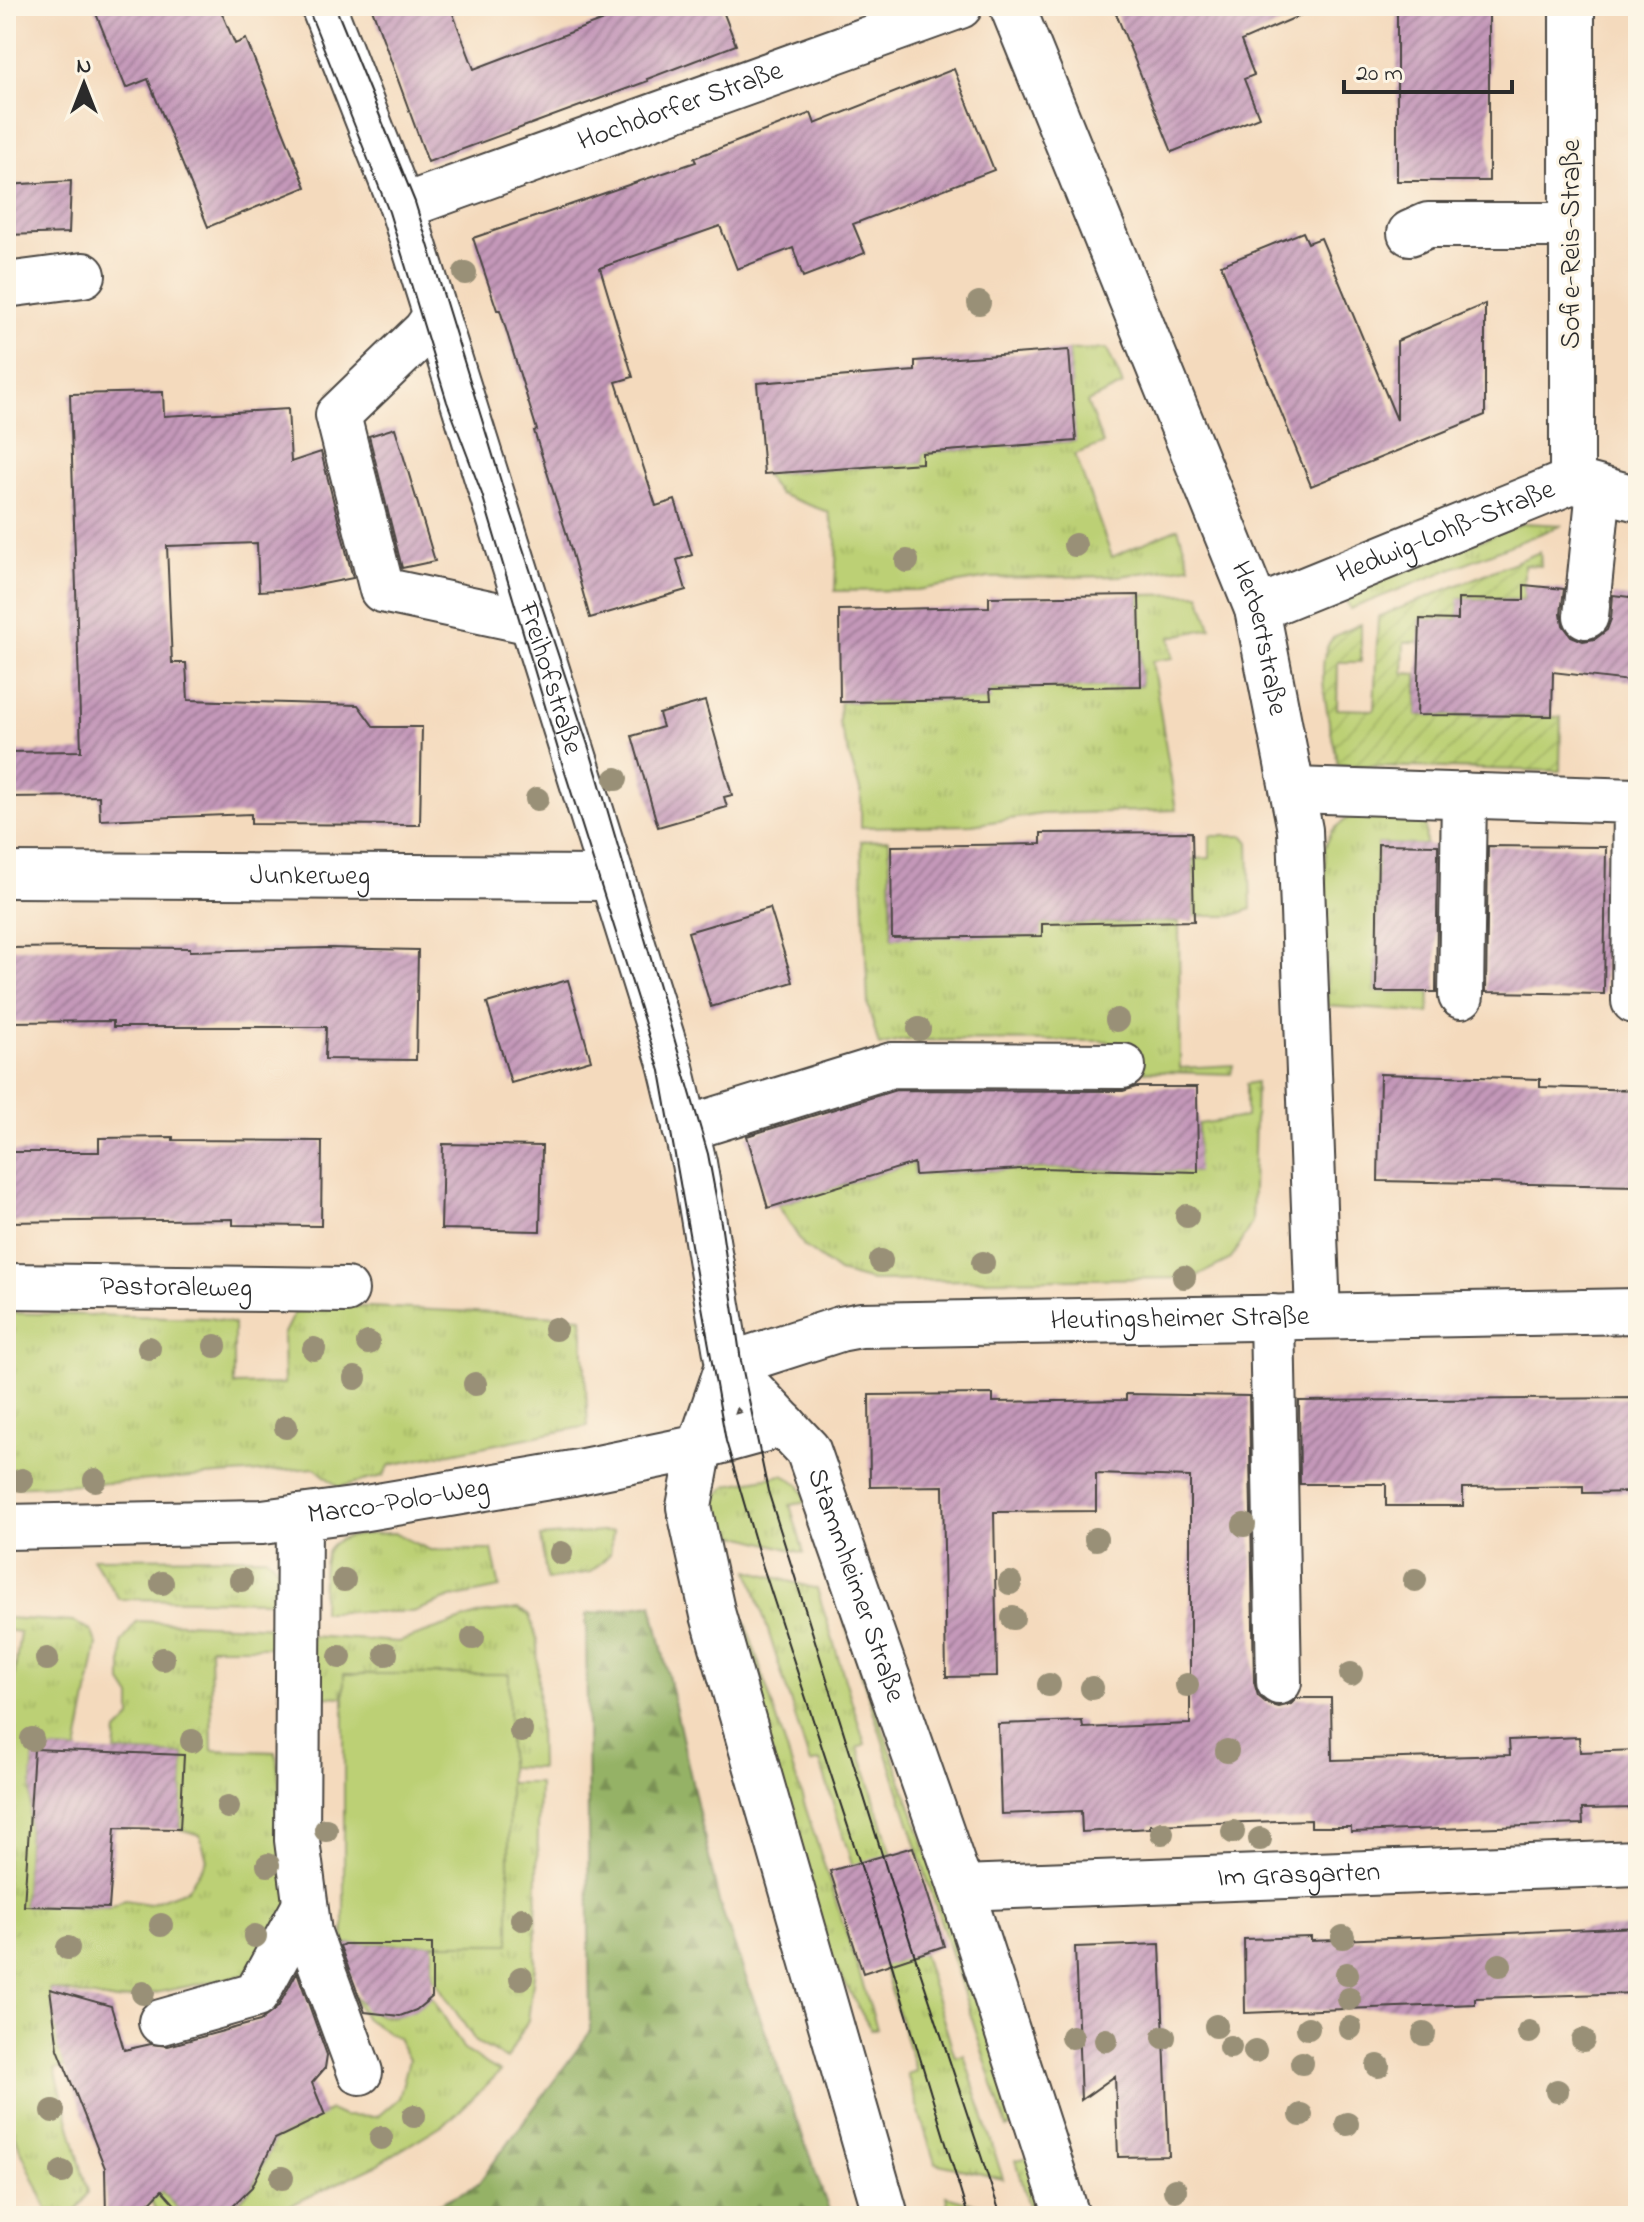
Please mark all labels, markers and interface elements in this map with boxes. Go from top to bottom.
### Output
north arrow [44,44,124,124]
scale bar [1344,44,1512,94]
text: N [77,51,91,83]
street label: Hochdorfer Straße [572,51,789,162]
text: 20 m [1356,57,1403,92]
street label: Sofie-Reis-Straße [1552,139,1593,349]
street label: Hedwig-Lohß-Straße [1331,469,1562,595]
street label: Herbertstraße [1219,555,1298,719]
street label: Freihofstraße [506,596,593,760]
street label: Junkerweg [250,856,370,897]
street label: Pastoraleweg [99,1267,252,1309]
street label: Heutingsheimer Straße [1050,1296,1310,1342]
street label: Stammheimer Straße [795,1463,915,1708]
street label: Marco-Polo-Weg [305,1467,492,1536]
street label: Im Grasgarten [1216,1852,1381,1899]

